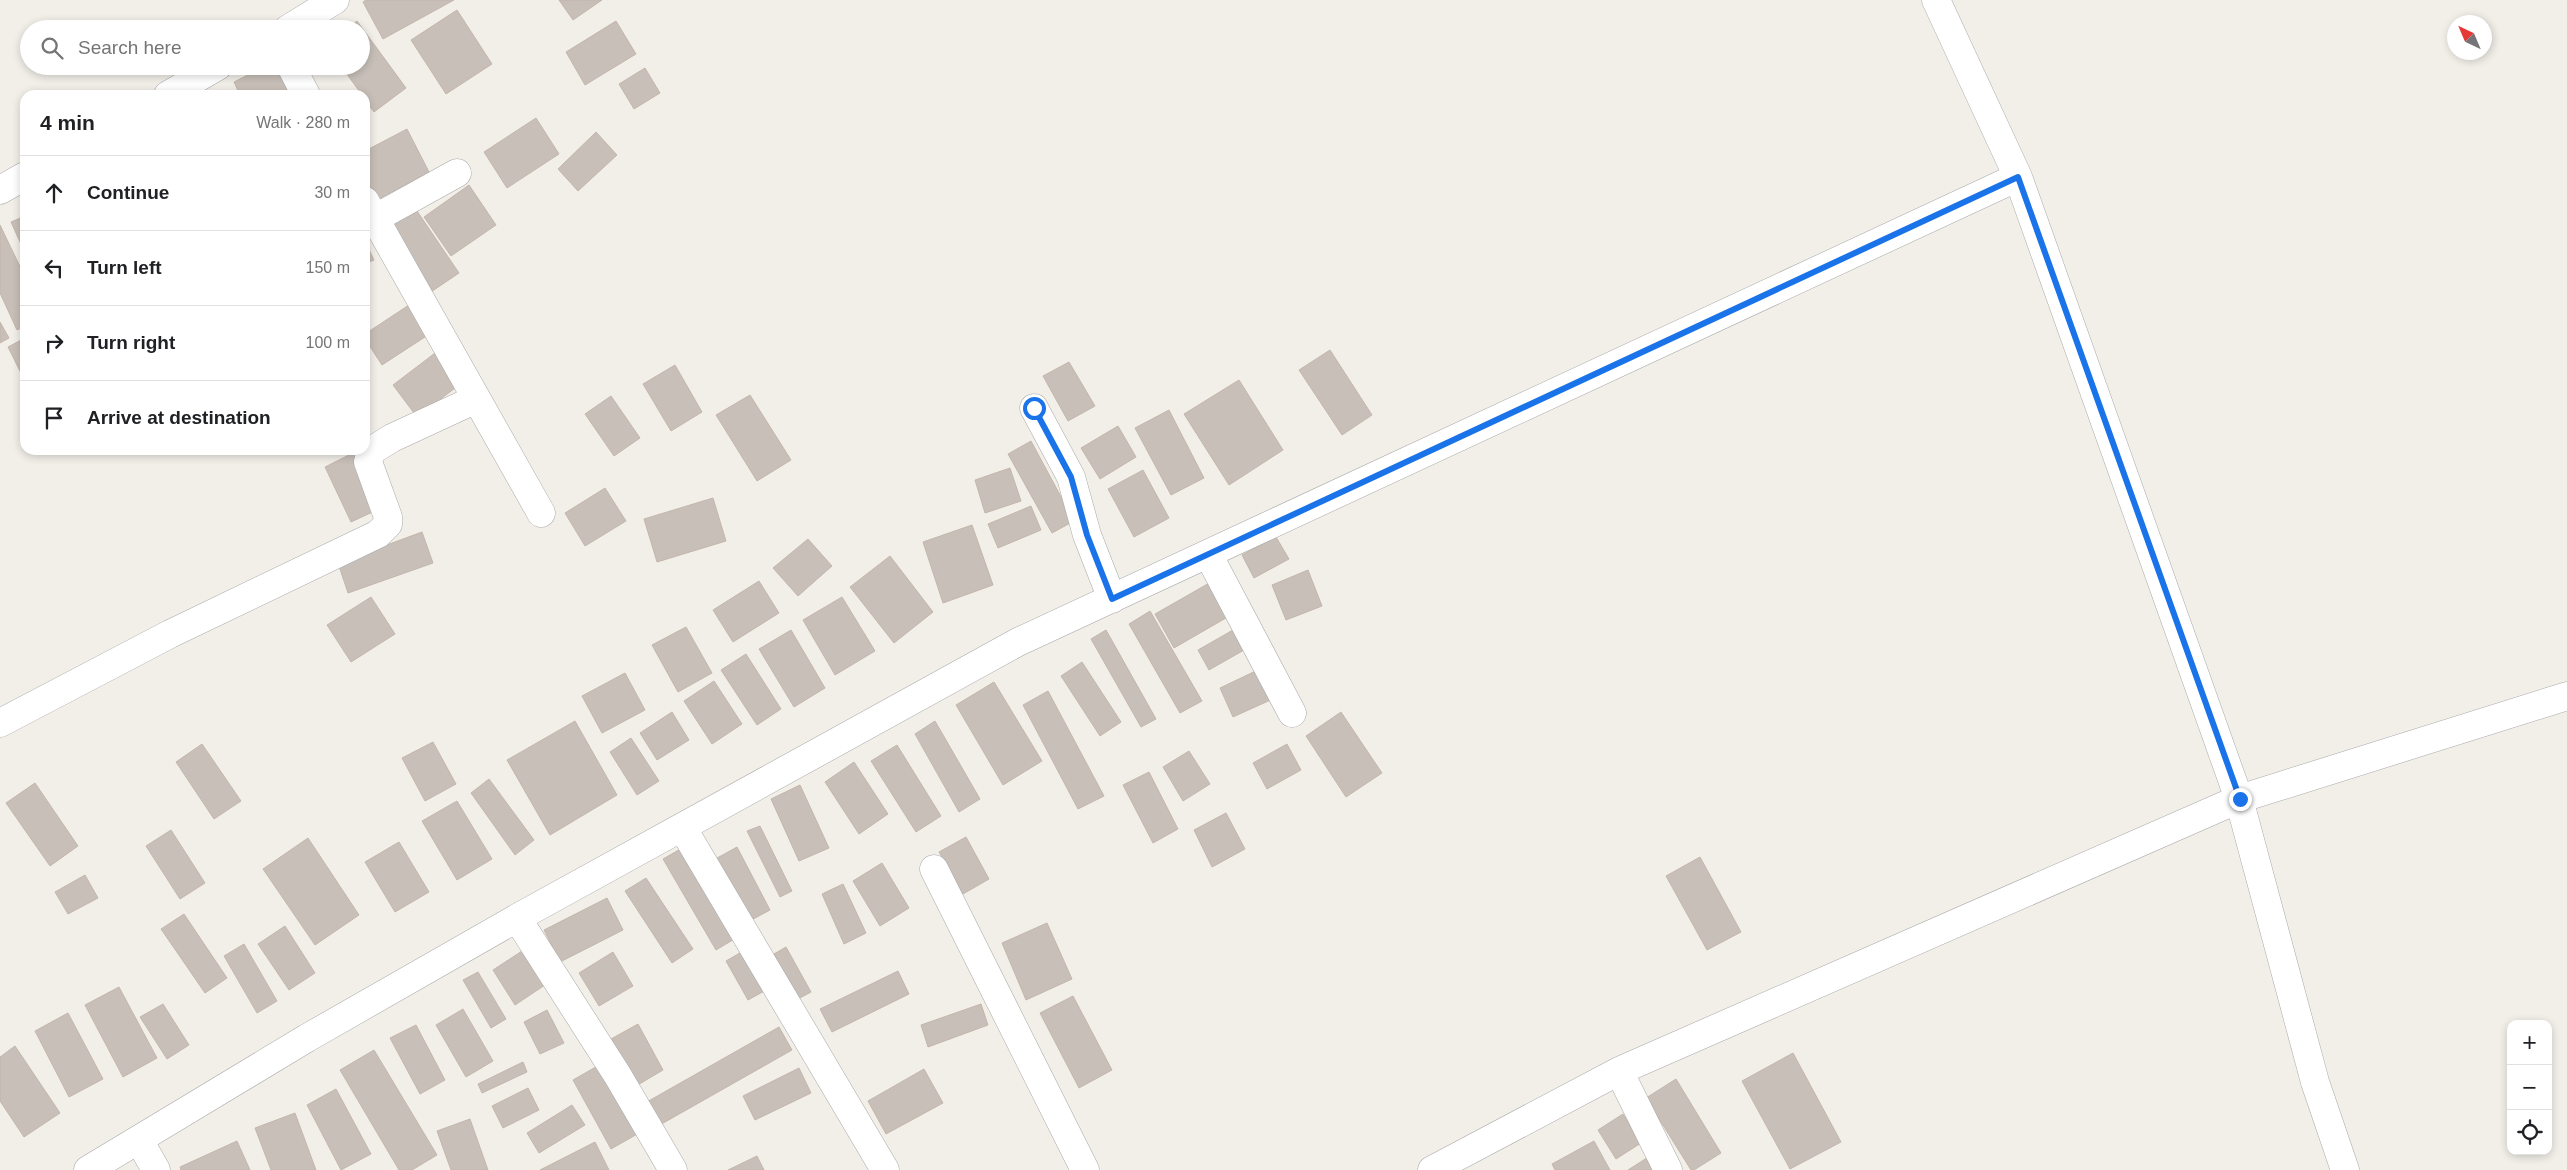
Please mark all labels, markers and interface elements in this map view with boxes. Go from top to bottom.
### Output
north arrow [2447,15,2492,60]
search box [20,20,370,75]
icon: search [38,34,66,62]
text: Search here [78,37,182,58]
text: 4 min [40,111,95,134]
text: Walk · 280 m [256,114,350,131]
icon: ahead [40,179,68,207]
text: Continue [87,182,169,203]
text: 30 m [314,184,350,201]
icon: left [40,254,68,282]
text: Turn left [87,257,162,278]
text: 150 m [306,259,350,276]
icon: right [40,329,68,357]
text: Turn right [87,332,175,353]
text: 100 m [306,334,350,351]
route start [1023,397,1046,420]
icon: arrive [40,404,68,432]
text: Arrive at destination [87,407,271,428]
route end [2229,788,2252,811]
map controls [2507,1020,2552,1155]
button: + [2507,1020,2552,1065]
button: − [2507,1065,2552,1110]
button: locate [2507,1110,2552,1155]

